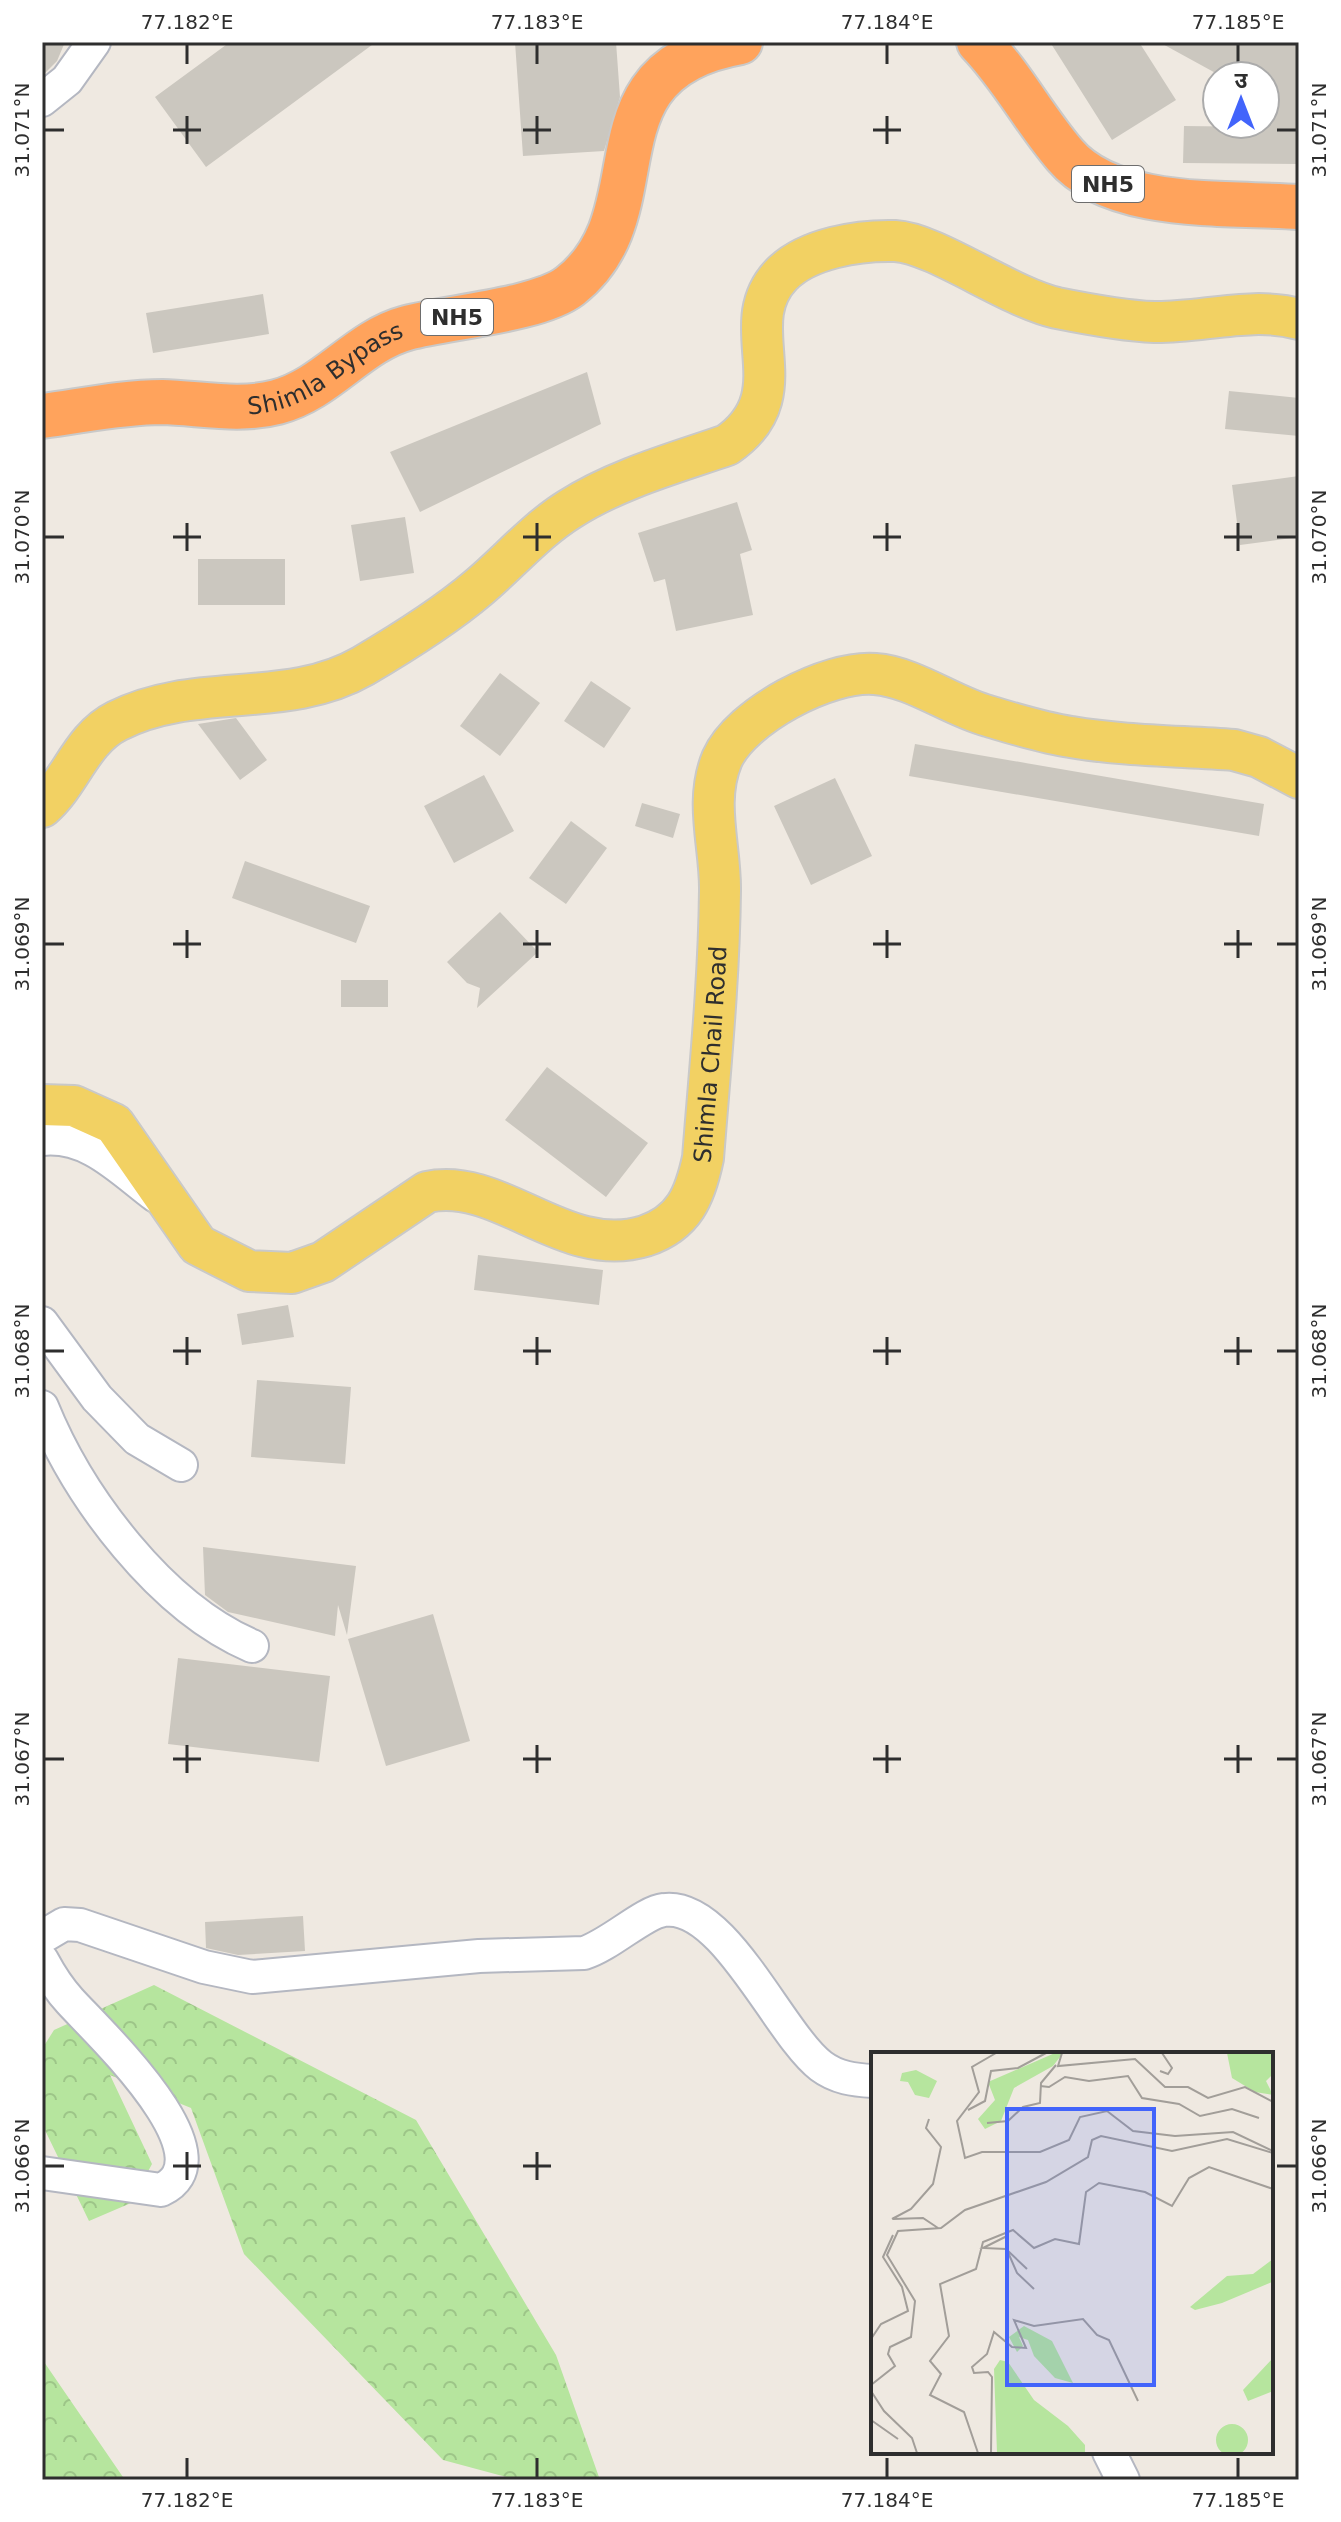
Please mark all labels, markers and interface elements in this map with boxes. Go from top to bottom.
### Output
text: 77.182°E [141,10,233,34]
text: 77.183°E [491,10,583,34]
text: 77.184°E [841,10,933,34]
text: 77.185°E [1192,10,1284,34]
north arrow [1201,60,1281,140]
text: उ [1235,68,1249,93]
text: 31.071°N [10,83,34,177]
text: 31.071°N [1307,83,1331,177]
road number: NH5 [1072,166,1144,202]
road number: NH5 [421,299,493,335]
street label: Shimla Bypass [246,316,407,421]
text: 31.070°N [10,490,34,584]
text: 31.070°N [1307,490,1331,584]
text: 31.069°N [10,897,34,991]
text: 31.069°N [1307,897,1331,991]
street label: Shimla Chail Road [689,945,732,1164]
text: 31.068°N [10,1304,34,1398]
text: 31.068°N [1307,1304,1331,1398]
text: 31.067°N [10,1712,34,1806]
text: 31.067°N [1307,1712,1331,1806]
inset map [871,2052,1273,2454]
text: 31.066°N [10,2119,34,2213]
text: 31.066°N [1307,2119,1331,2213]
text: 77.182°E [141,2488,233,2512]
text: 77.183°E [491,2488,583,2512]
text: 77.184°E [841,2488,933,2512]
text: 77.185°E [1192,2488,1284,2512]

